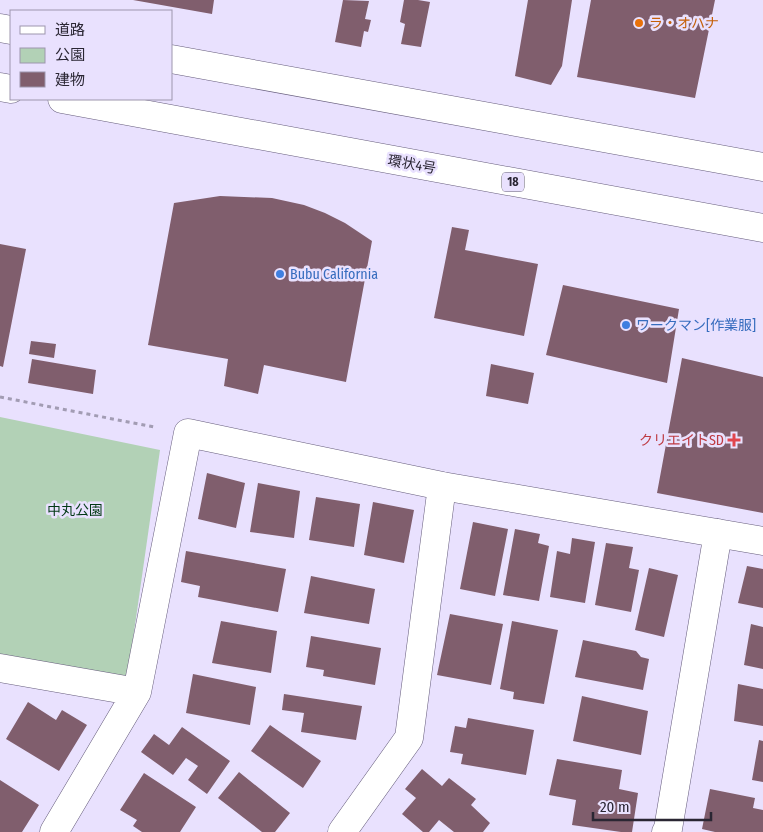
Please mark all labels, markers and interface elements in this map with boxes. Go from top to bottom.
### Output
legend [10,10,172,100]
place label: ラ・オハナ [649,15,719,32]
marker: ラ・オハナ [633,17,645,29]
text: 道路 [55,21,85,39]
text: 公園 [55,46,85,64]
text: 建物 [55,71,85,89]
street label: 環状4号 [386,152,437,177]
road number: 18 [502,172,524,192]
place label: Bubu California [290,266,378,283]
marker: Bubu California [274,268,286,280]
place label: ワークマン[作業服] [636,317,756,334]
marker: ワークマン[作業服] [620,319,632,331]
place label: クリエイトSD [639,432,724,449]
marker: クリエイトSD [728,434,740,446]
park label: 中丸公園 [47,502,103,519]
scale bar [593,790,710,822]
text: 20 m [600,798,630,816]

